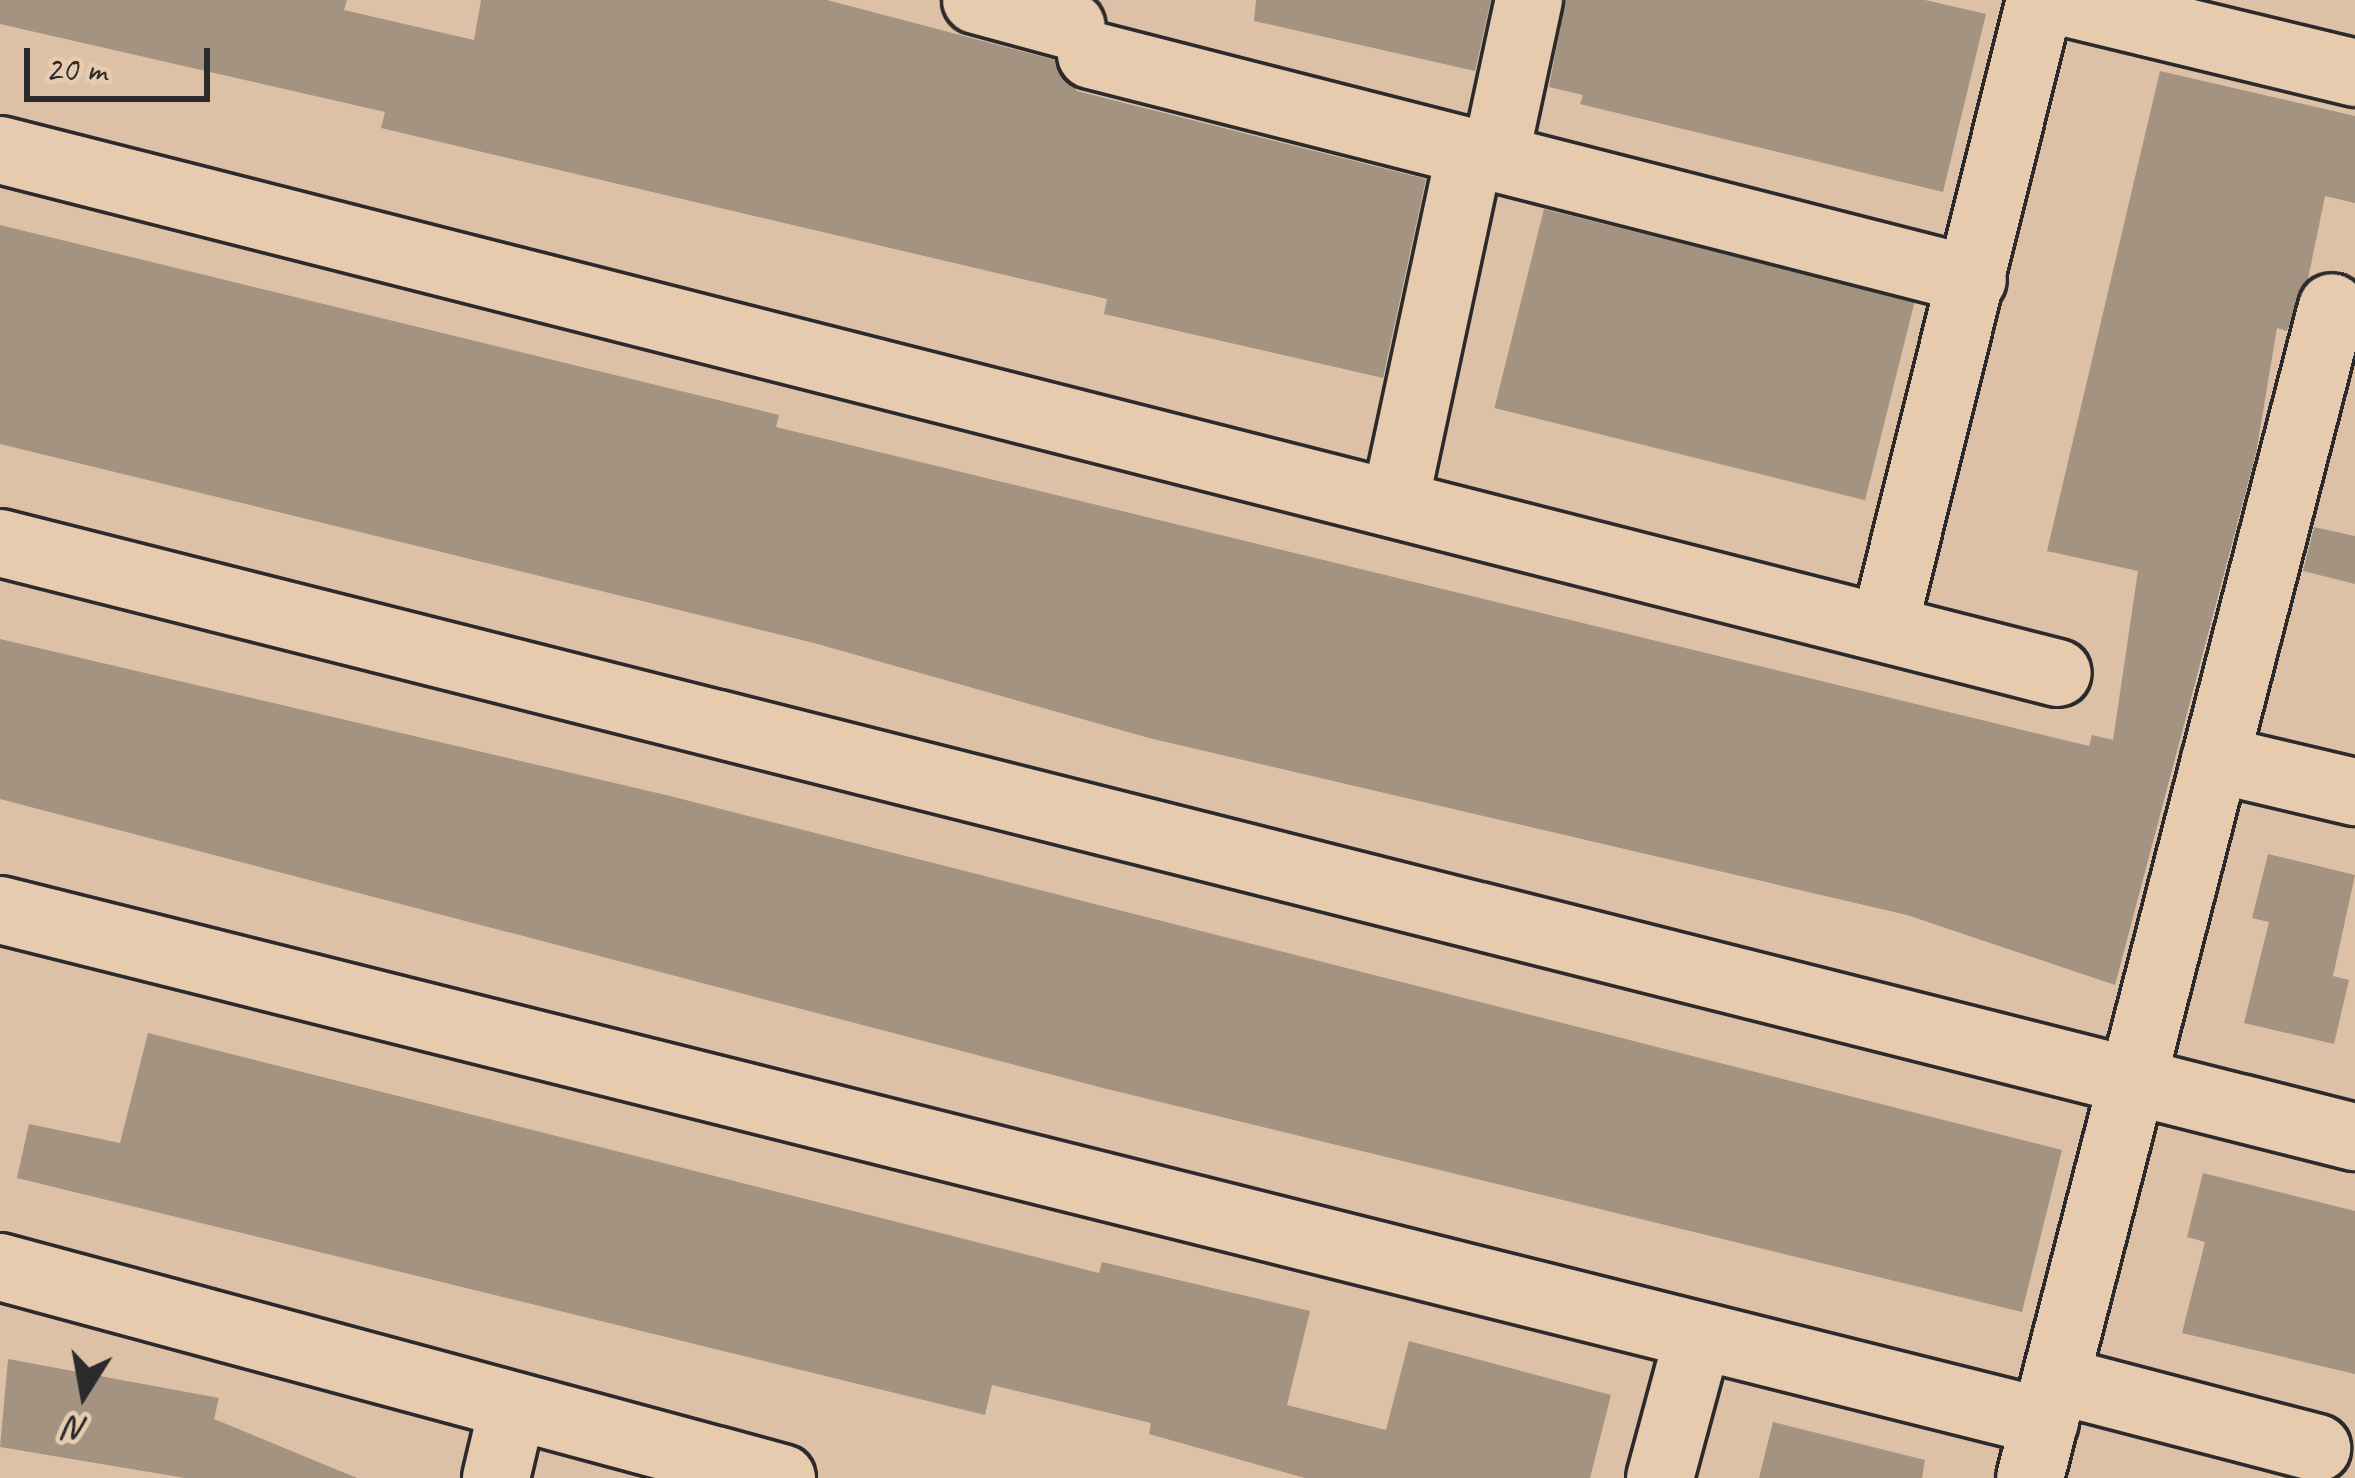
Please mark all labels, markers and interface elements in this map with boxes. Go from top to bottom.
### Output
scale bar [30,24,216,98]
text: 20 m [45,46,106,92]
north arrow [24,1334,144,1454]
text: N [63,1407,91,1452]

